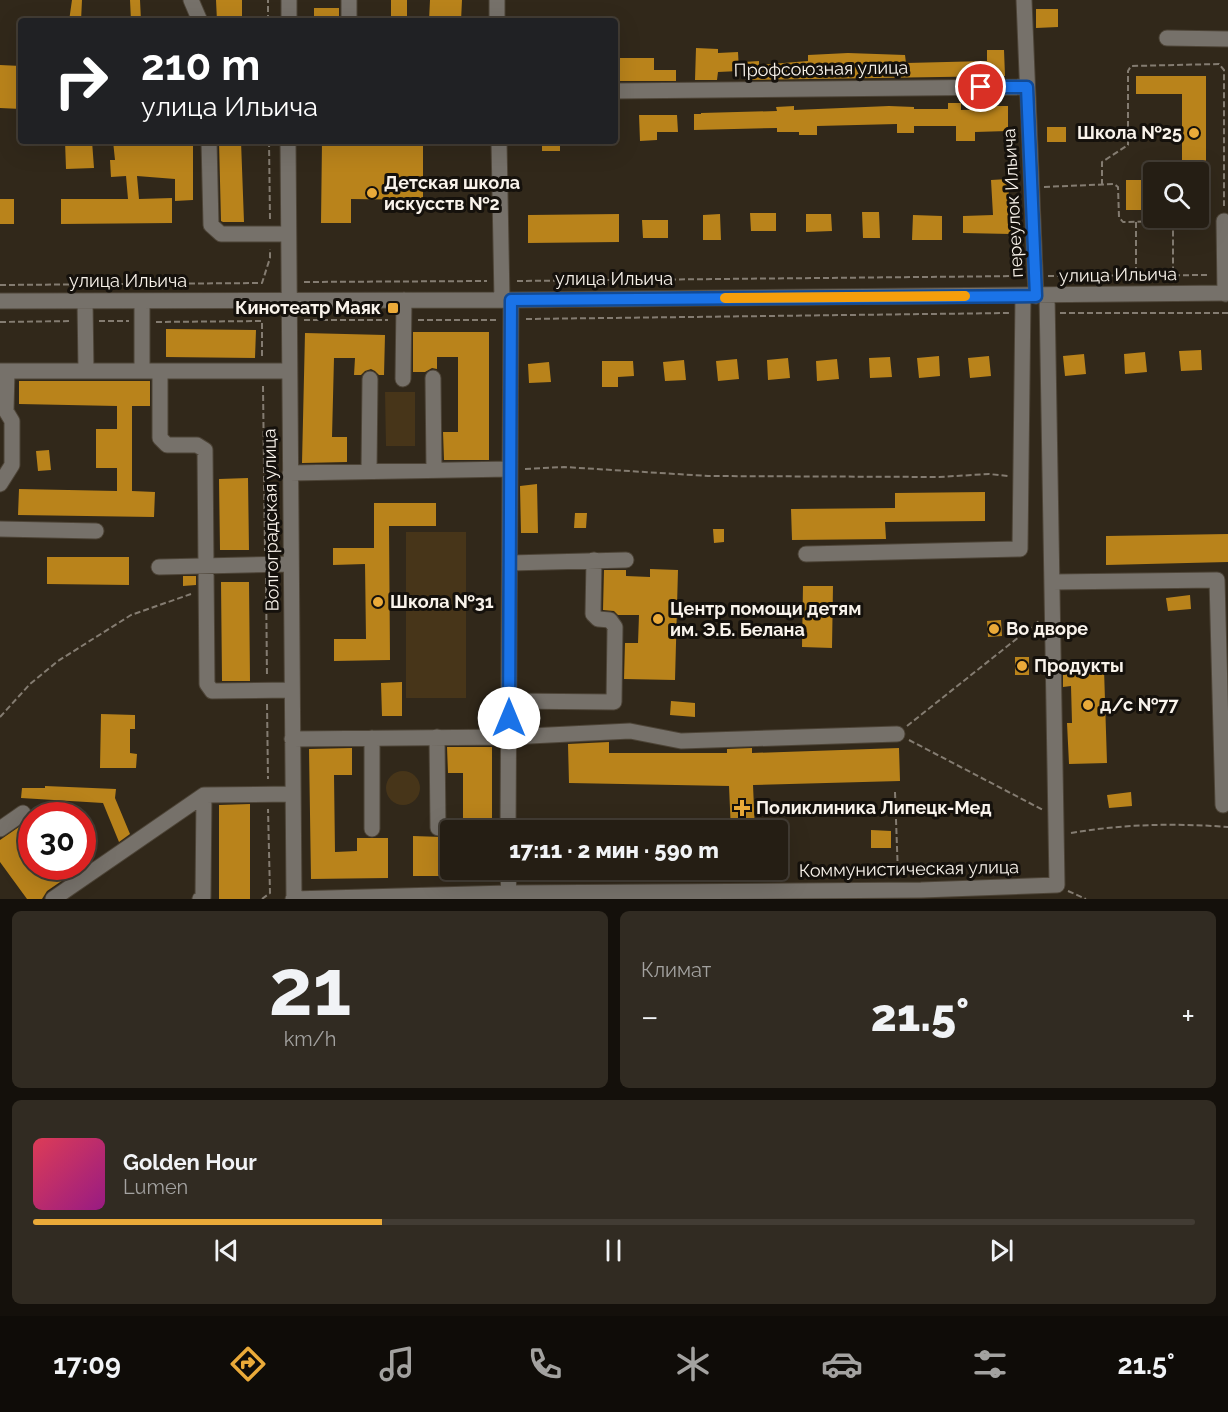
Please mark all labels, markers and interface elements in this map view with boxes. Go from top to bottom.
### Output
text: 210 m [141,41,260,90]
icon: right [42,42,120,120]
street label: Профсоюзная улица [733,56,908,81]
pin [955,61,1006,112]
icon: arrive [964,70,997,103]
text: улица Ильича [141,91,318,122]
place label: Школа №25 [1077,122,1182,143]
marker: Школа №25 [1187,126,1201,140]
street label: переулок Ильича [998,128,1027,278]
map controls [1143,162,1209,228]
button: search [1143,162,1209,228]
place label: Детская школа искусств №2 [384,172,520,214]
marker: Детская школа искусств №2 [365,186,379,200]
street label: улица Ильича [1059,263,1177,286]
street label: улица Ильича [555,268,673,289]
street label: улица Ильича [69,270,187,291]
place label: Кинотеатр Маяк [235,297,381,318]
marker: Кинотеатр Маяк [386,301,400,315]
street label: Волгоградская улица [258,428,283,612]
place label: Школа №31 [390,591,494,612]
marker: Школа №31 [371,595,385,609]
place label: Центр помощи детям им. Э.Б. Белана [670,598,861,640]
marker: Центр помощи детям им. Э.Б. Белана [651,612,665,626]
place label: Во дворе [1006,618,1088,639]
marker: Во дворе [987,622,1001,636]
place label: Продукты [1034,655,1124,676]
marker: Продукты [1015,659,1029,673]
position arrow [477,686,541,750]
place label: д/с №77 [1100,694,1179,715]
marker: д/с №77 [1081,698,1095,712]
place label: Поликлиника Липецк-Мед [756,797,992,818]
marker: Поликлиника Липецк-Мед [733,799,751,817]
speed limit sign: 30 [18,802,96,880]
text: 17:11 · 2 мин · 590 m [509,837,719,863]
street label: Коммунистическая улица [799,856,1019,881]
text: 21 [269,942,351,1033]
text: Климат [641,958,711,982]
text: 21.5° [871,989,969,1042]
text: − [641,997,659,1036]
text: + [1181,997,1195,1036]
text: km/h [284,1027,336,1051]
text: Golden Hour [123,1149,257,1175]
text: Lumen [123,1175,188,1199]
icon: previous [210,1234,243,1267]
icon: pause [597,1234,630,1267]
icon: next [985,1234,1018,1267]
icon: directions [227,1343,269,1385]
icon: music [376,1343,418,1385]
icon: phone [524,1343,566,1385]
icon: climate [672,1343,714,1385]
icon: car [821,1343,863,1385]
icon: filters [969,1343,1011,1385]
text: 17:09 [53,1349,121,1380]
text: 21.5° [1117,1349,1175,1380]

